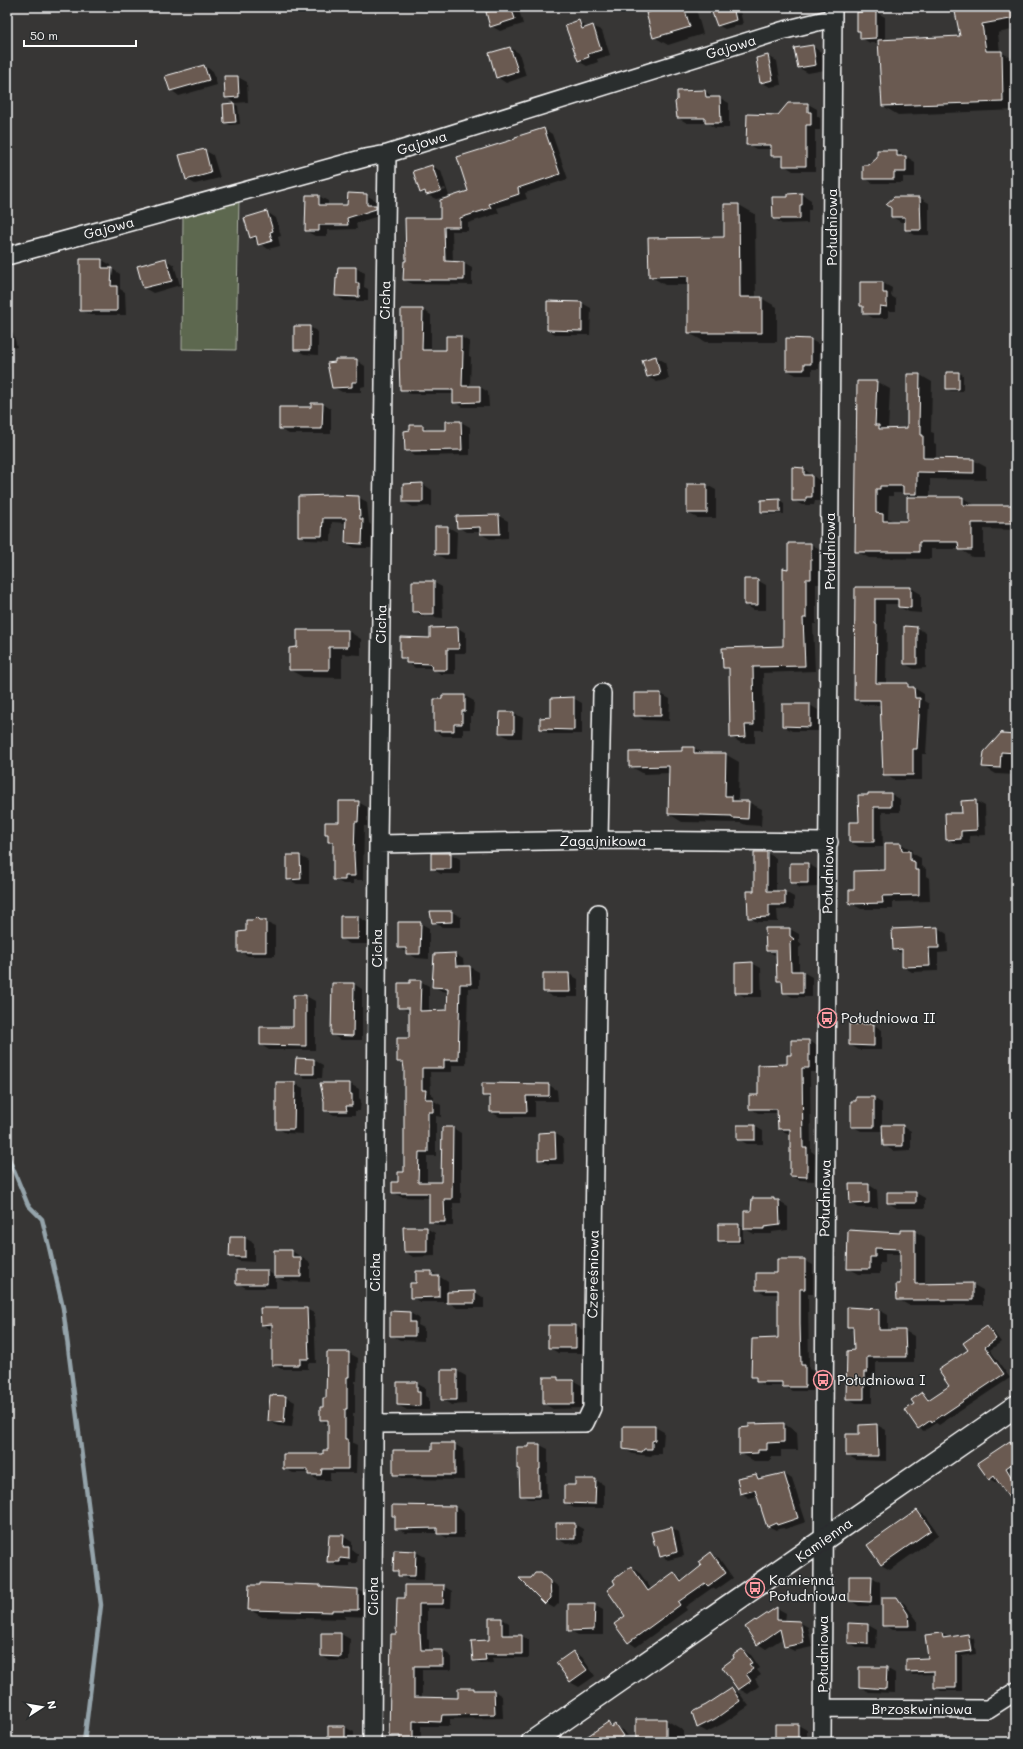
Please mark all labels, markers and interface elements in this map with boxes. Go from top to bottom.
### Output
scale bar [24,22,136,48]
text: 50 m [30,27,58,43]
street label: Gajowa [703,30,758,63]
street label: Gajowa [394,126,449,159]
street label: Południowa [822,188,841,266]
street label: Gajowa [81,212,136,243]
street label: Cicha [375,280,394,320]
street label: Południowa [820,512,839,590]
street label: Cicha [371,604,390,644]
street label: Zagajnikowa [559,831,647,850]
street label: Południowa [817,836,838,914]
street label: Cicha [367,928,386,968]
bus stop icon: Południowa II [816,1007,838,1029]
place label: Południowa II [841,1008,935,1027]
street label: Południowa [814,1159,835,1237]
street label: Czereśniowa [582,1229,603,1319]
street label: Cicha [365,1252,384,1292]
bus stop icon: Południowa I [812,1369,834,1391]
place label: Południowa I [837,1370,925,1389]
street label: Kamienna [791,1513,856,1566]
place label: Kamienna Południowa [769,1570,847,1605]
street label: Cicha [363,1576,382,1616]
bus stop icon: Kamienna Południowa [744,1577,766,1599]
street label: Południowa [813,1615,832,1693]
north arrow [22,1687,62,1727]
text: N [44,1699,60,1710]
street label: Brzoskwiniowa [871,1699,973,1718]

